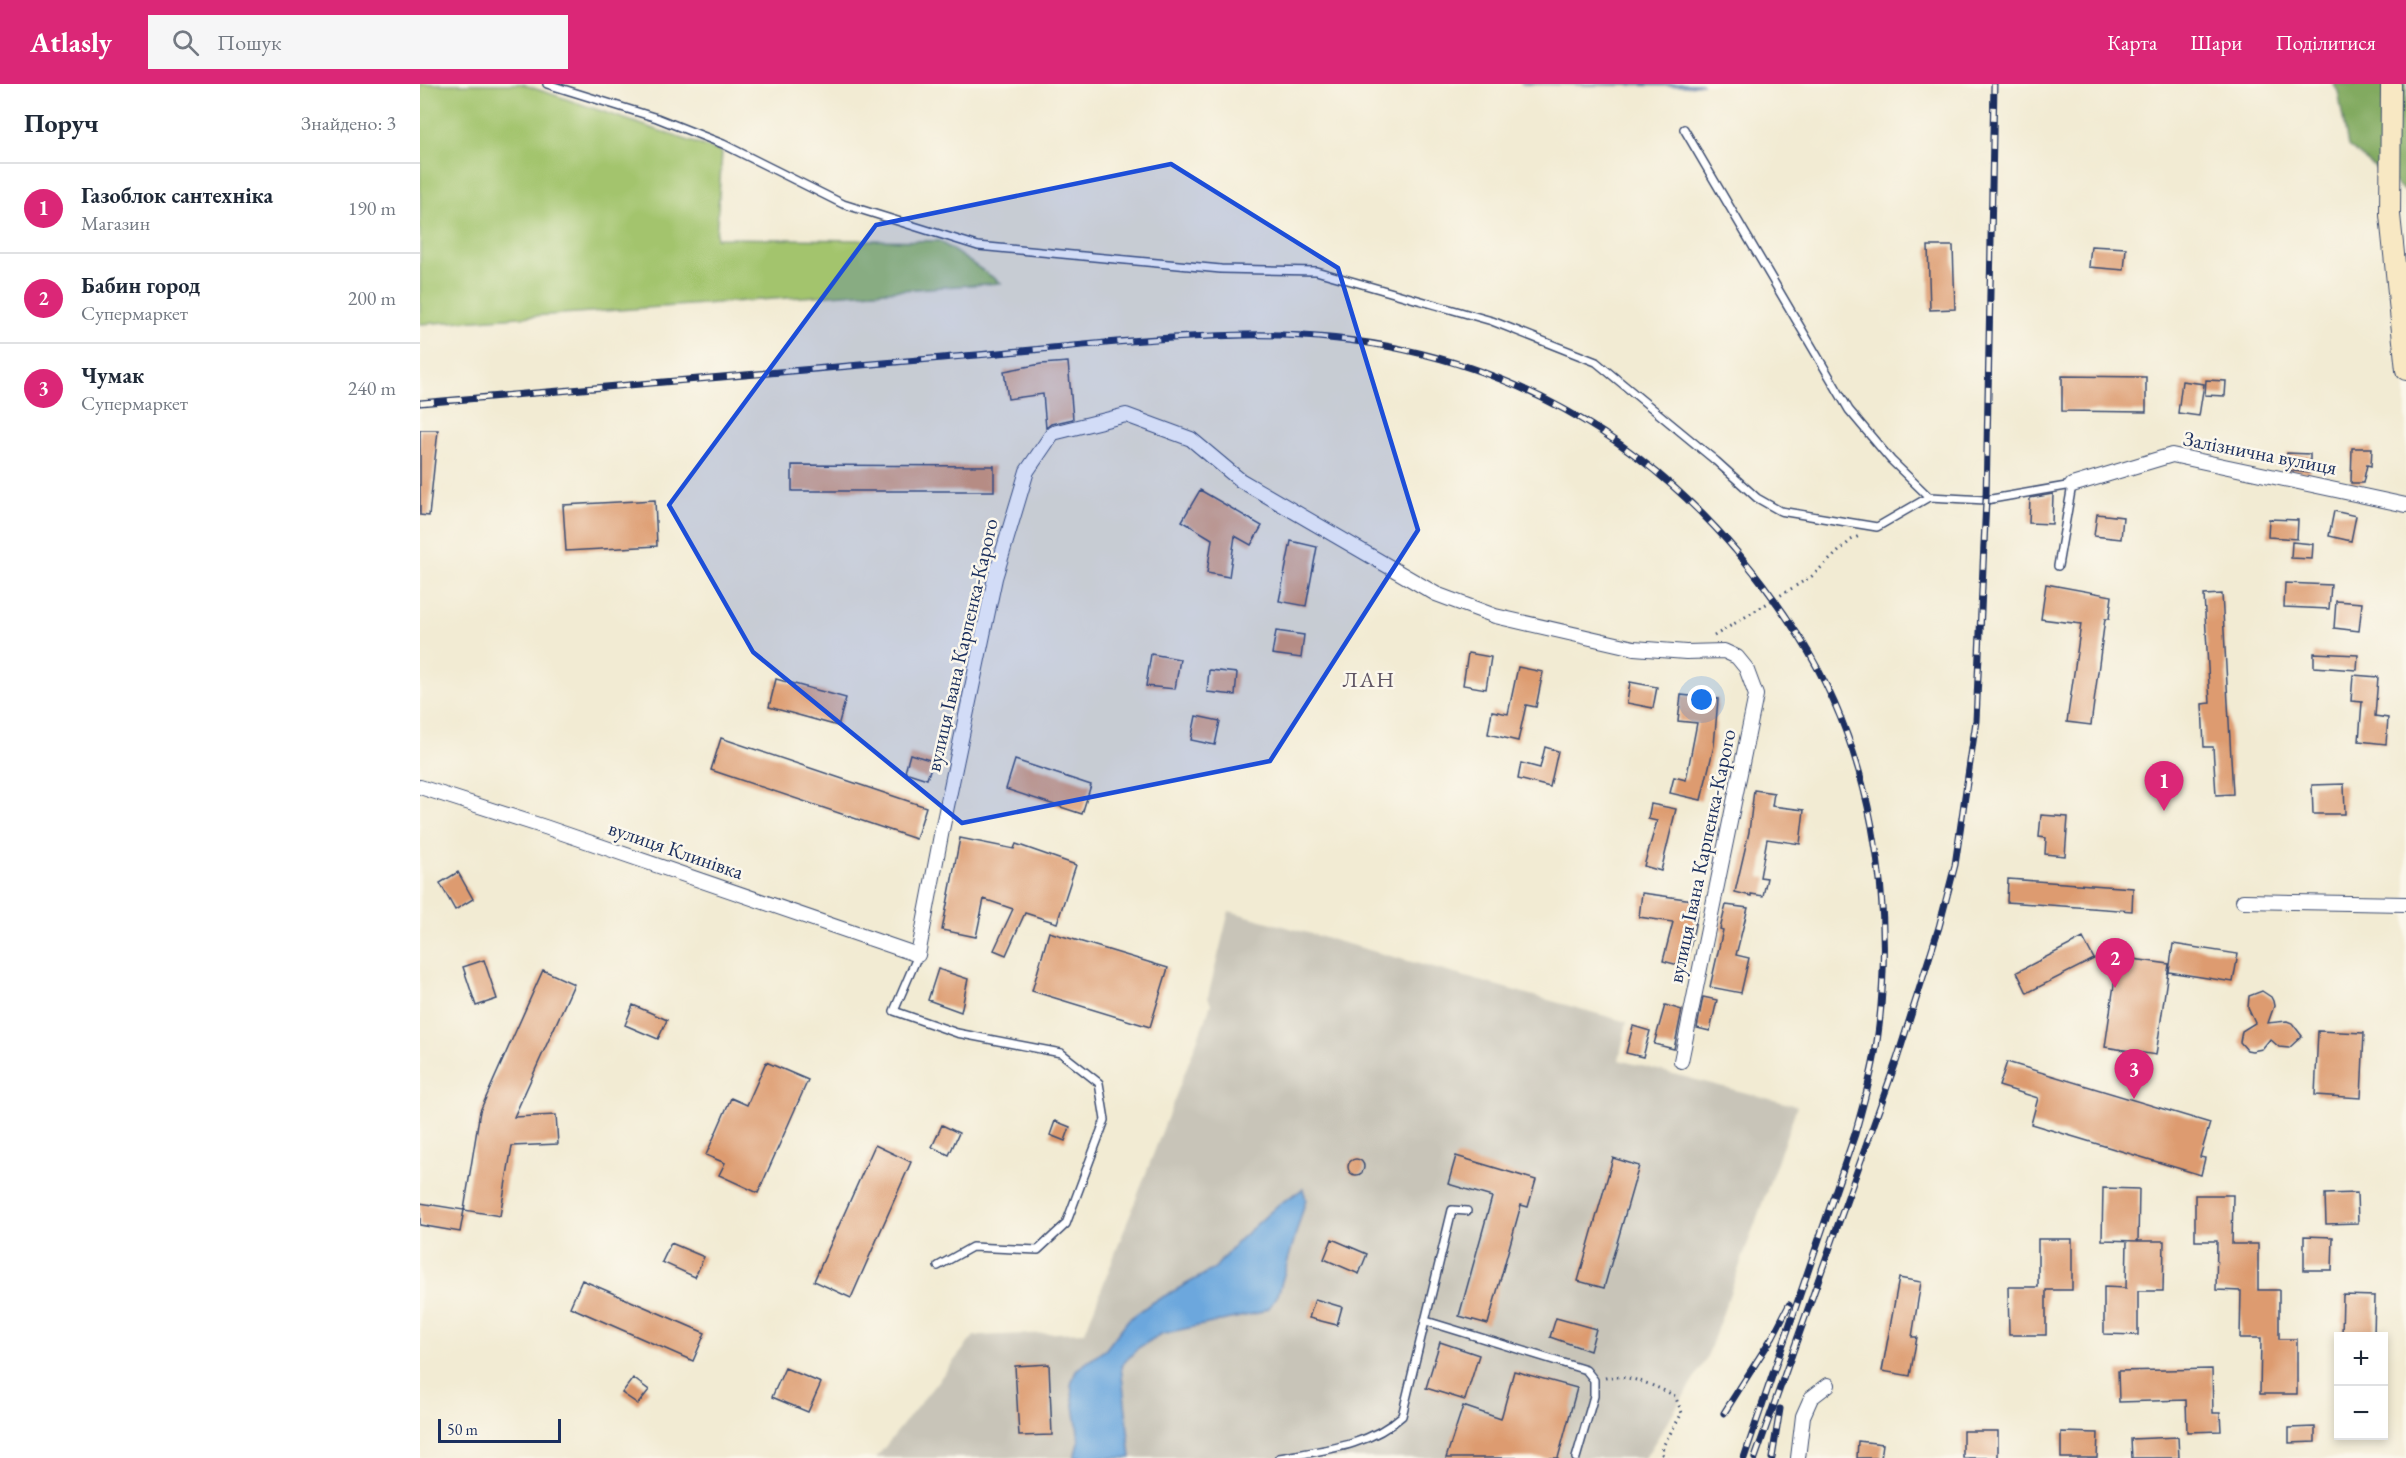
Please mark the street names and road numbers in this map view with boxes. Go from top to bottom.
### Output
street label: Залізнична вулиця [2181,424,2339,481]
street label: вулиця Івана Карпенка-Карого [919,516,1004,774]
street label: вулиця Івана Карпенка-Карого [1661,726,1742,985]
street label: вулиця Клинівка [605,814,748,885]

